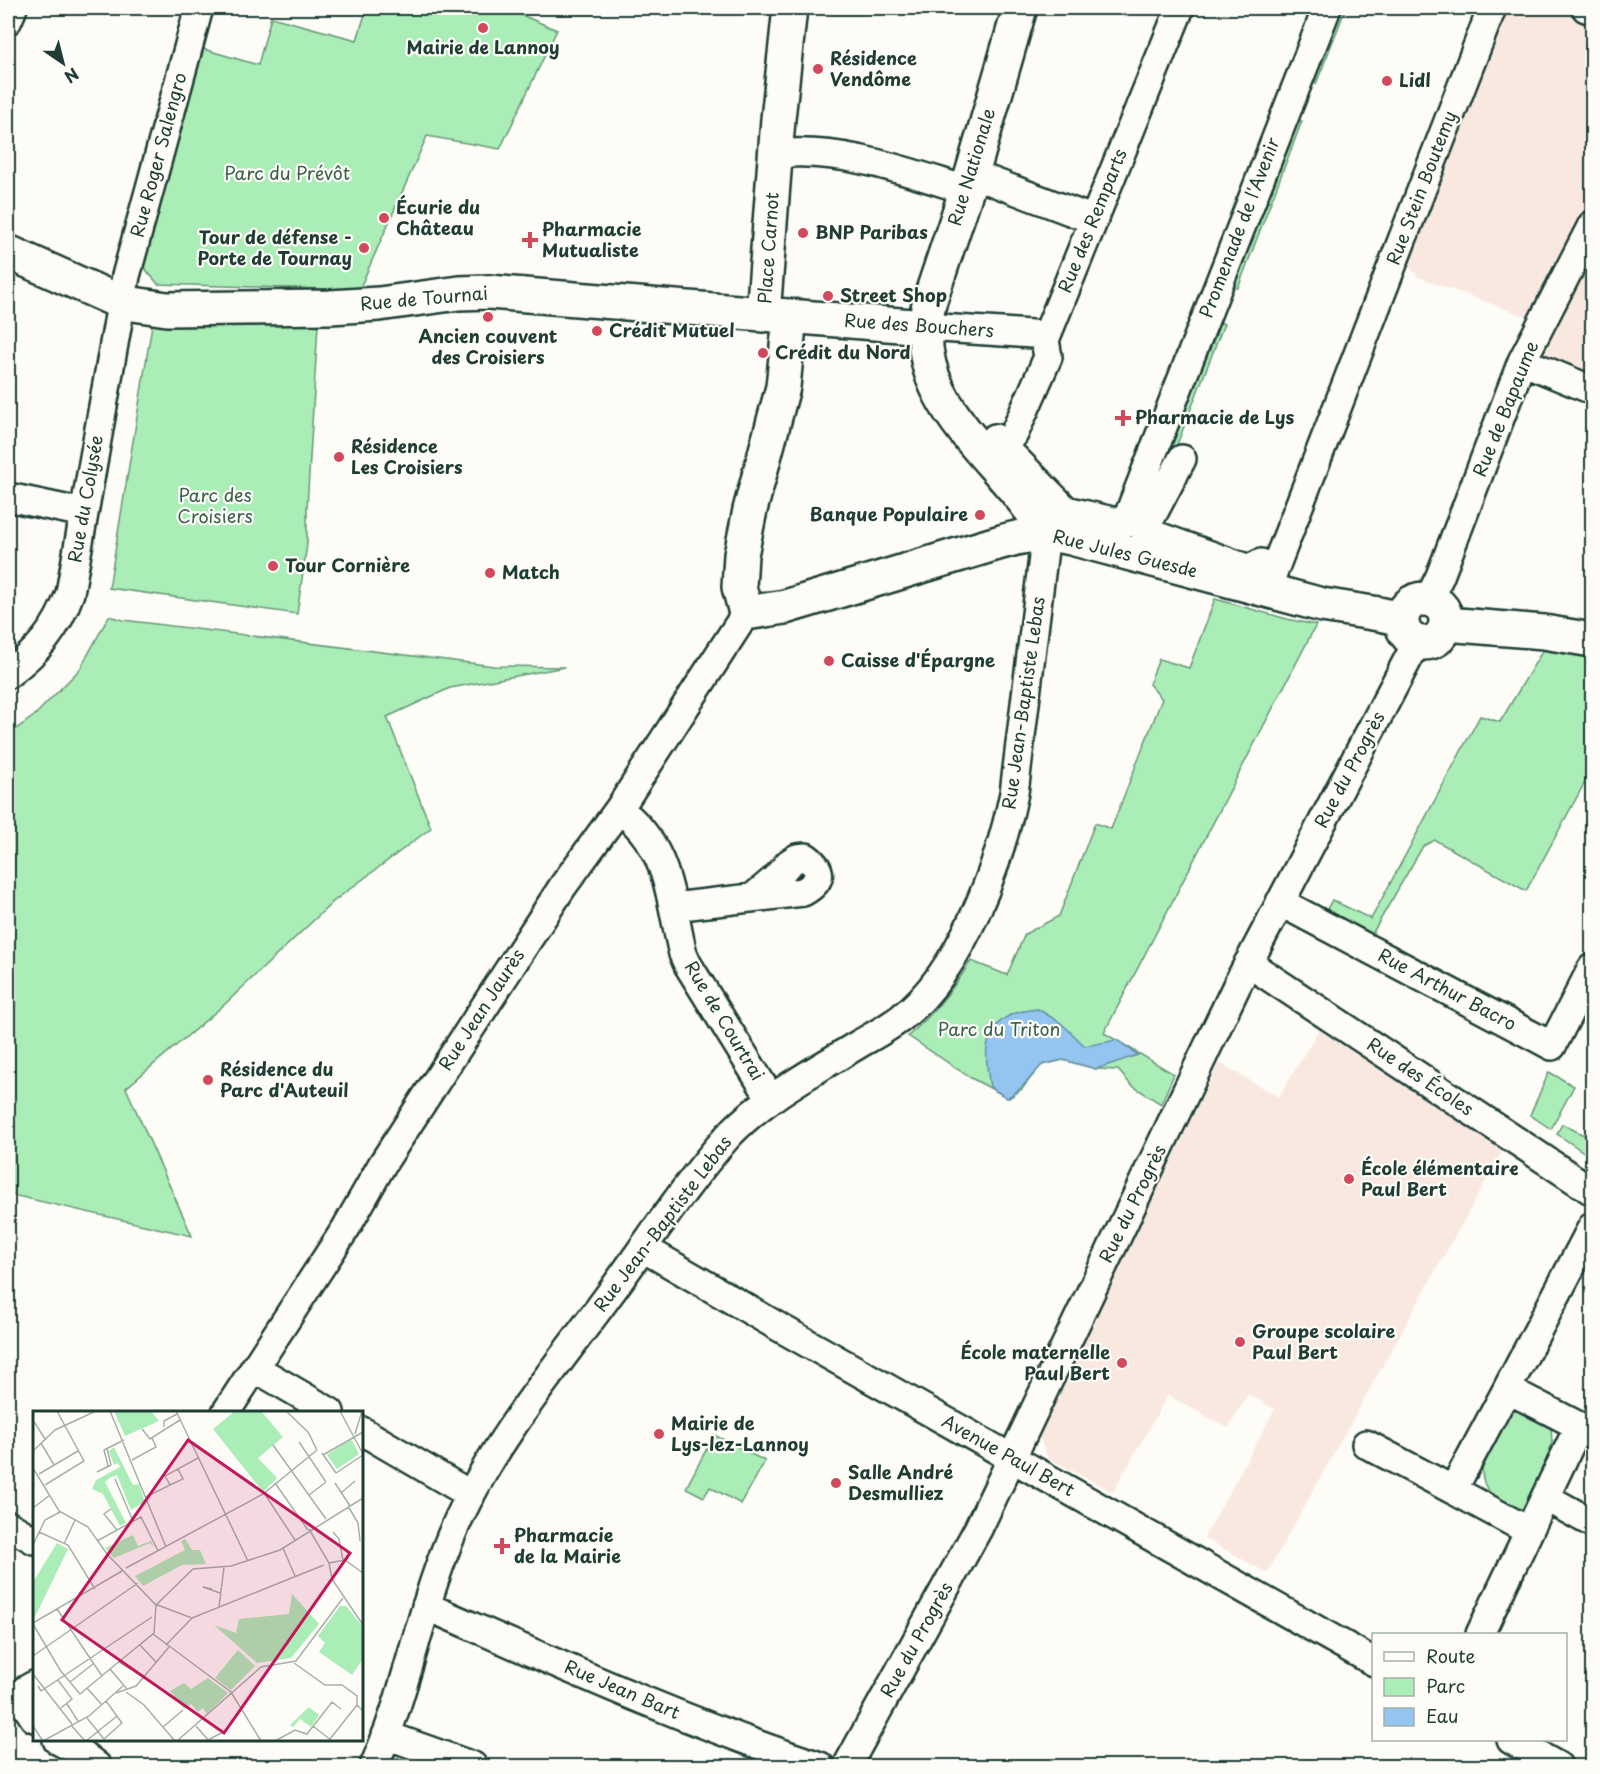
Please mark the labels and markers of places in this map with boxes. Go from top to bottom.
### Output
marker: Mairie de Lannoy [476,21,490,35]
place label: Mairie de Lannoy [407,33,559,60]
place label: Résidence Vendôme [830,44,917,92]
marker: Résidence Vendôme [811,62,825,76]
place label: Lidl [1399,66,1431,93]
marker: Lidl [1380,74,1394,88]
place label: Écurie du Château [396,193,480,241]
marker: Écurie du Château [377,211,391,225]
place label: Pharmacie Mutualiste [542,215,642,263]
place label: BNP Paribas [815,218,928,245]
place label: Tour de défense - Porte de Tournay [197,223,352,271]
marker: BNP Paribas [796,226,810,240]
marker: Pharmacie Mutualiste [523,233,537,247]
marker: Tour de défense - Porte de Tournay [357,241,371,255]
place label: Street Shop [840,281,947,308]
marker: Street Shop [821,289,835,303]
marker: Ancien couvent des Croisiers [481,310,495,324]
place label: Crédit Mutuel [609,316,734,343]
place label: Ancien couvent des Croisiers [419,322,558,370]
marker: Crédit Mutuel [590,324,604,338]
place label: Crédit du Nord [775,338,911,365]
marker: Crédit du Nord [756,346,770,360]
place label: Pharmacie de Lys [1135,403,1294,430]
marker: Pharmacie de Lys [1116,411,1130,425]
place label: Résidence Les Croisiers [351,432,463,480]
marker: Résidence Les Croisiers [332,450,346,464]
place label: Banque Populaire [809,500,968,527]
marker: Banque Populaire [973,508,987,522]
place label: Tour Cornière [285,551,410,578]
place label: Match [502,558,560,585]
marker: Tour Cornière [266,559,280,573]
marker: Match [483,566,497,580]
place label: Caisse d'Épargne [841,646,995,673]
marker: Caisse d'Épargne [822,654,836,668]
place label: Résidence du Parc d'Auteuil [220,1055,348,1103]
marker: Résidence du Parc d'Auteuil [201,1073,215,1087]
place label: École élémentaire Paul Bert [1361,1154,1519,1202]
marker: École élémentaire Paul Bert [1342,1172,1356,1186]
place label: Groupe scolaire Paul Bert [1252,1317,1396,1365]
marker: Groupe scolaire Paul Bert [1233,1335,1247,1349]
place label: École maternelle Paul Bert [960,1338,1110,1386]
marker: École maternelle Paul Bert [1115,1356,1129,1370]
place label: Mairie de Lys-lez-Lannoy [671,1409,809,1457]
marker: Mairie de Lys-lez-Lannoy [652,1427,666,1441]
place label: Salle André Desmulliez [848,1458,953,1506]
marker: Salle André Desmulliez [829,1476,843,1490]
place label: Pharmacie de la Mairie [514,1521,621,1569]
marker: Pharmacie de la Mairie [495,1539,509,1553]

